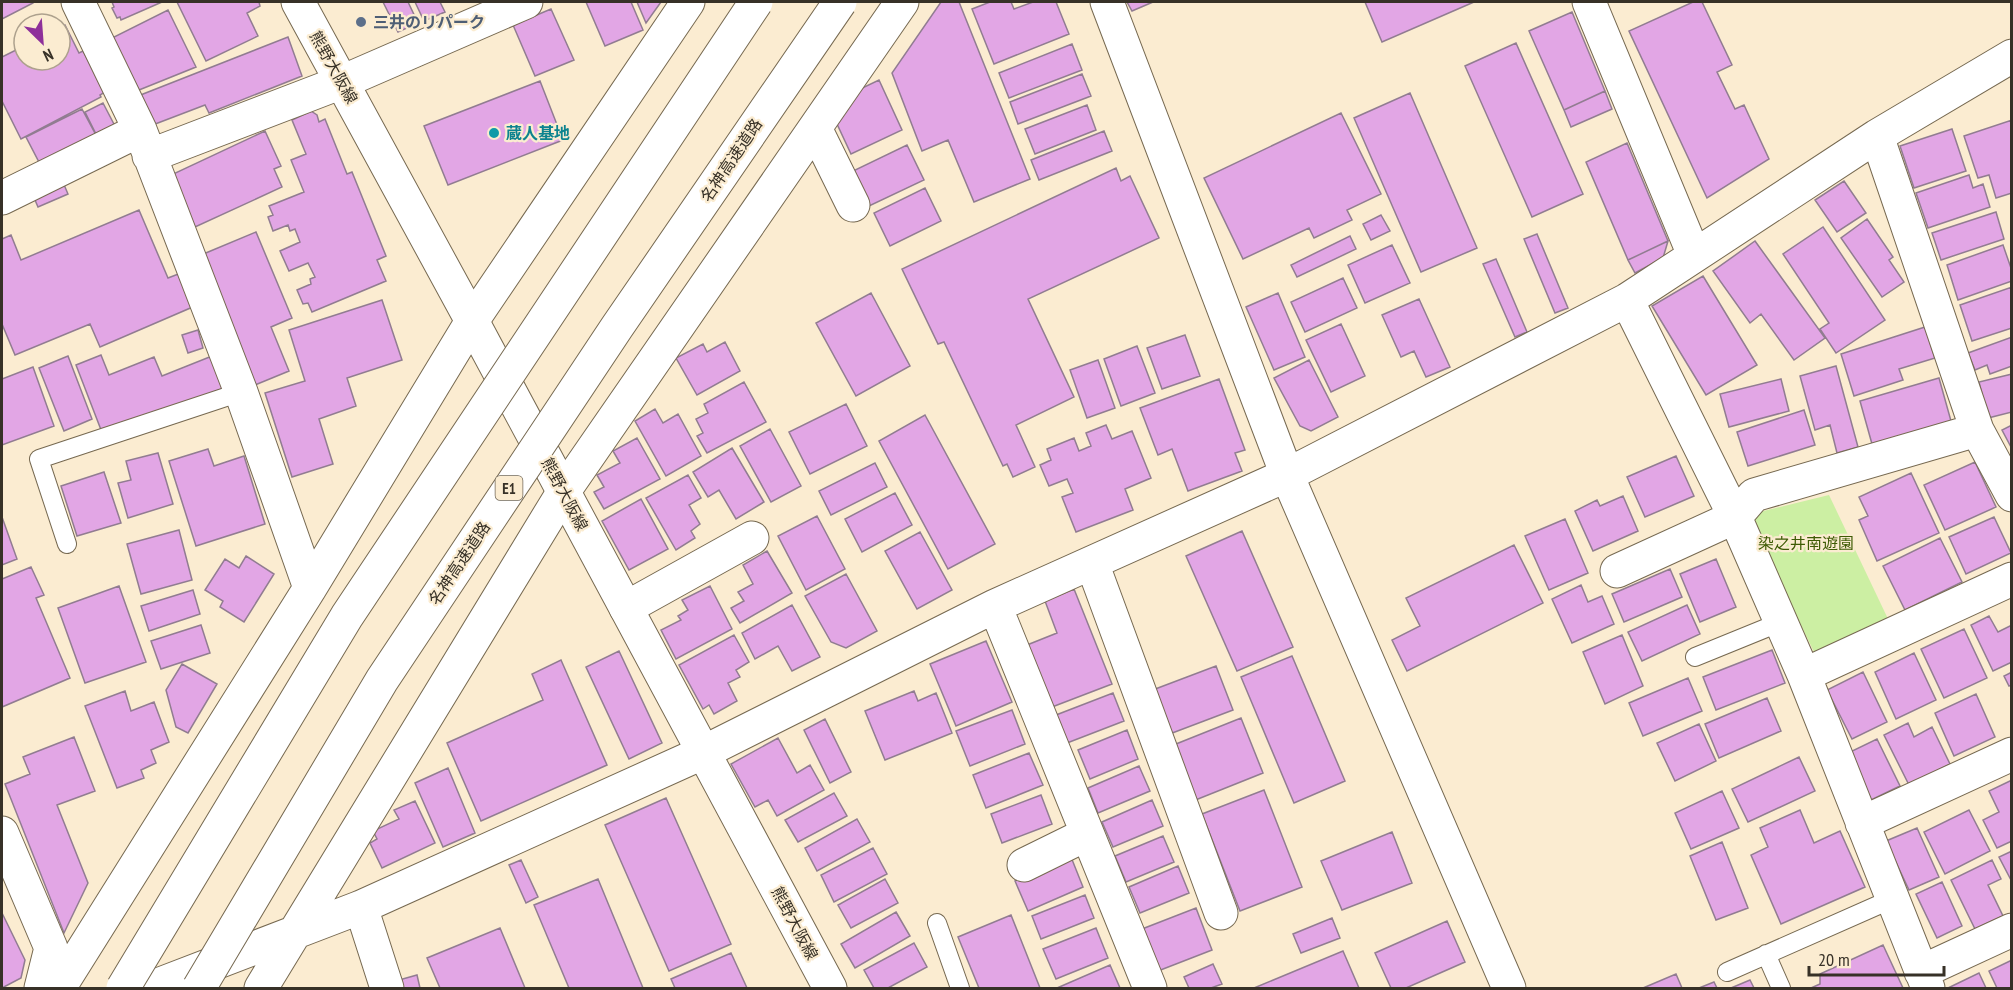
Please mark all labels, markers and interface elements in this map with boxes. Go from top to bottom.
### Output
north arrow [12,12,72,72]
place label: 三井のリパーク [373,12,485,32]
marker: 三井のリパーク [354,15,368,29]
street label: 熊野大阪線 [306,27,362,107]
text: N [40,45,56,66]
street label: 名神高速道路 [696,115,766,205]
place label: 蔵人基地 [506,123,570,143]
marker: 蔵人基地 [487,126,501,140]
street label: 熊野大阪線 [537,454,593,534]
road number: E1 [496,476,522,500]
street label: 名神高速道路 [424,518,494,608]
park label: 染之井南遊園 [1758,533,1854,553]
street label: 熊野大阪線 [767,883,823,963]
scale bar [1809,939,1944,977]
text: 20 m [1818,948,1850,971]

